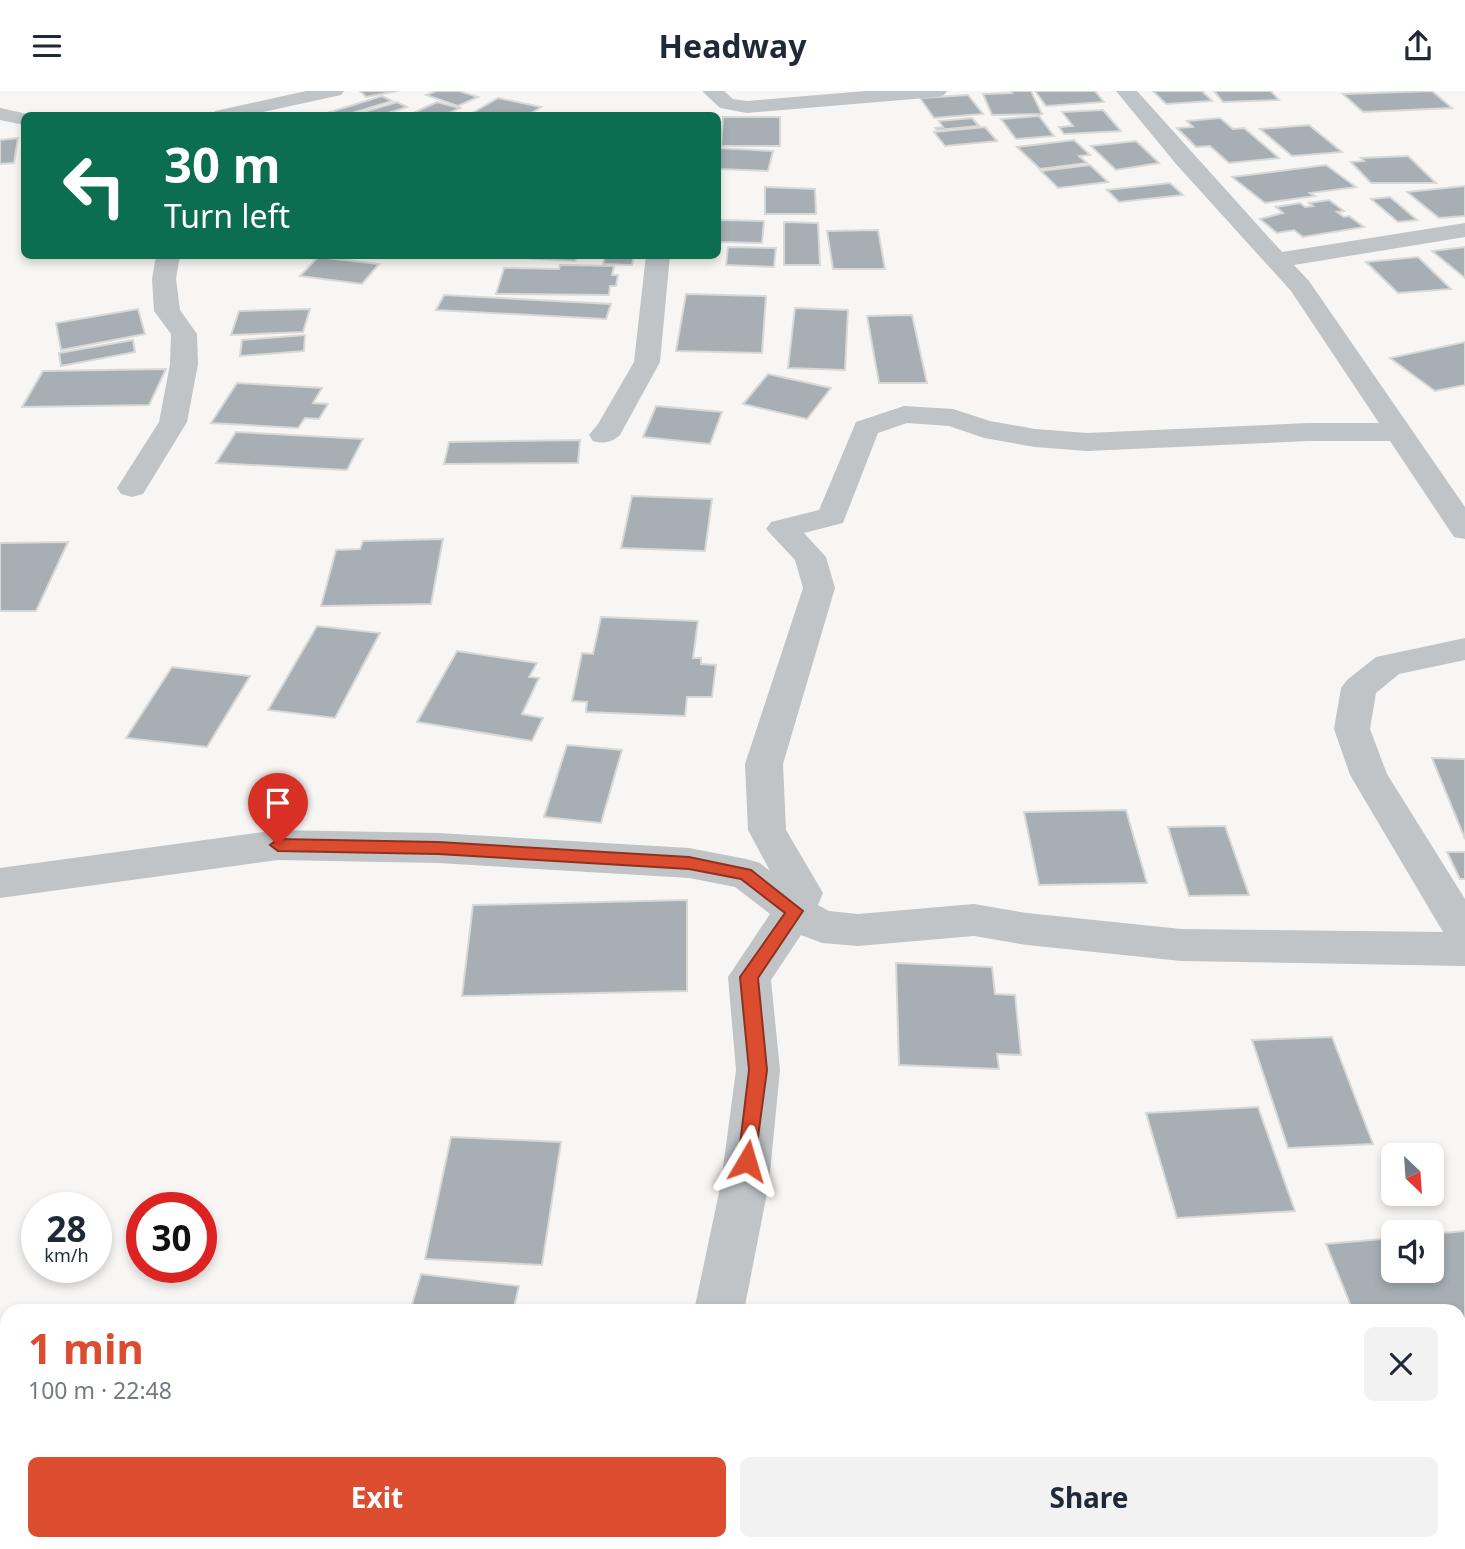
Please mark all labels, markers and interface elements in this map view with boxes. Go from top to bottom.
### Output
text: Headway [659,24,806,67]
icon: menu [28,27,66,65]
icon: share [1399,27,1437,65]
text: 30 m [164,131,281,197]
icon: left [49,140,140,231]
text: Turn left [164,194,290,237]
pin [248,773,308,845]
icon: arrive [259,784,297,822]
position arrow [710,1124,784,1198]
north arrow [1381,1143,1444,1206]
map controls [1381,1143,1444,1283]
speed limit sign: 30 [126,1192,217,1283]
text: 28 [46,1205,87,1252]
button: sound [1381,1220,1444,1283]
text: km/h [44,1243,89,1267]
text: 1 min [28,1319,144,1376]
button: close [1364,1327,1438,1401]
text: 100 m · 22:48 [28,1374,172,1406]
button: Exit [28,1457,726,1537]
button: Share [740,1457,1438,1537]

